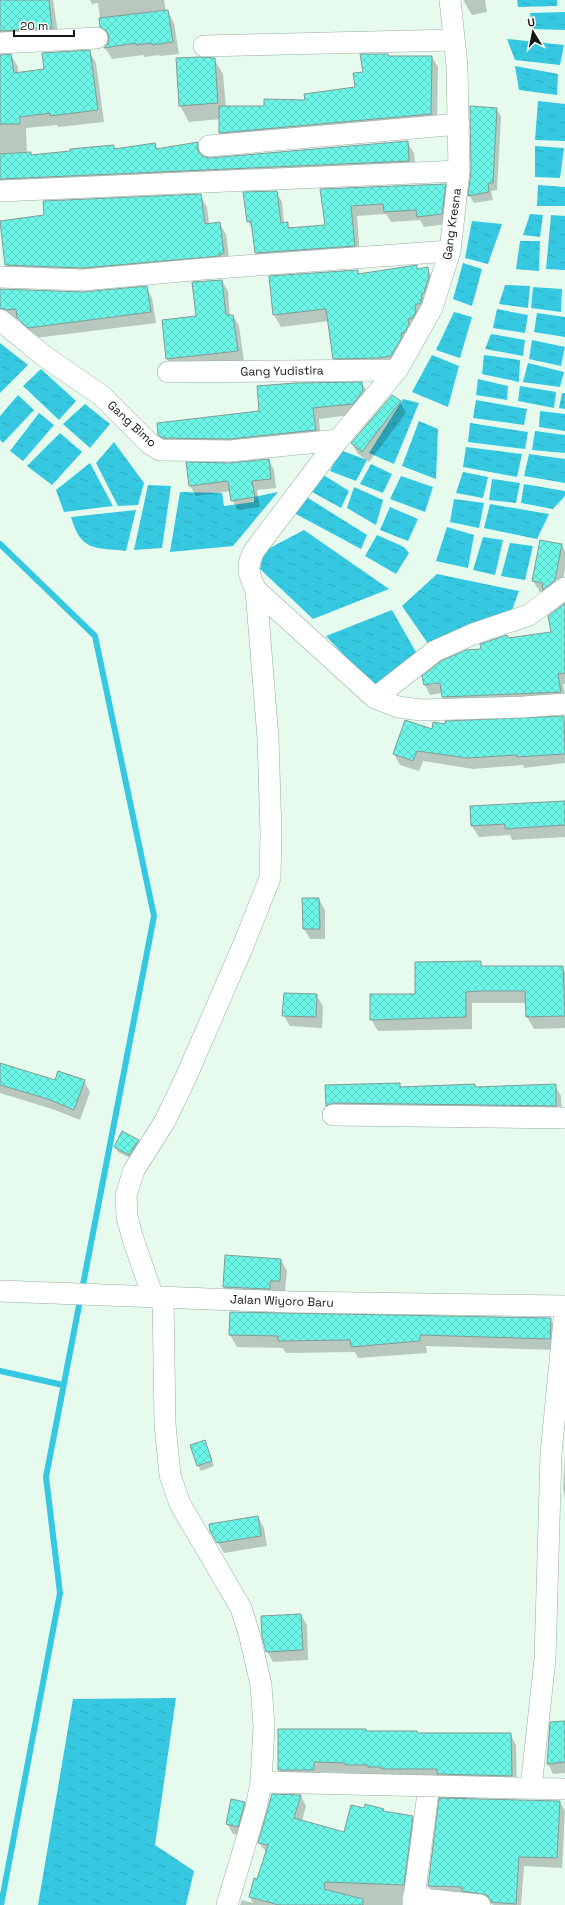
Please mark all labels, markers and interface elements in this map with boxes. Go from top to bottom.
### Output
scale bar [14,12,74,38]
north arrow [513,12,553,52]
text: U [526,15,536,30]
text: 20 m [20,18,48,34]
street label: Gang Kresna [439,187,465,261]
street label: Gang Yudistira [240,362,324,380]
street label: Gang Bimo [104,397,160,451]
street label: Jalan Wiyoro Baru [230,1291,334,1311]

